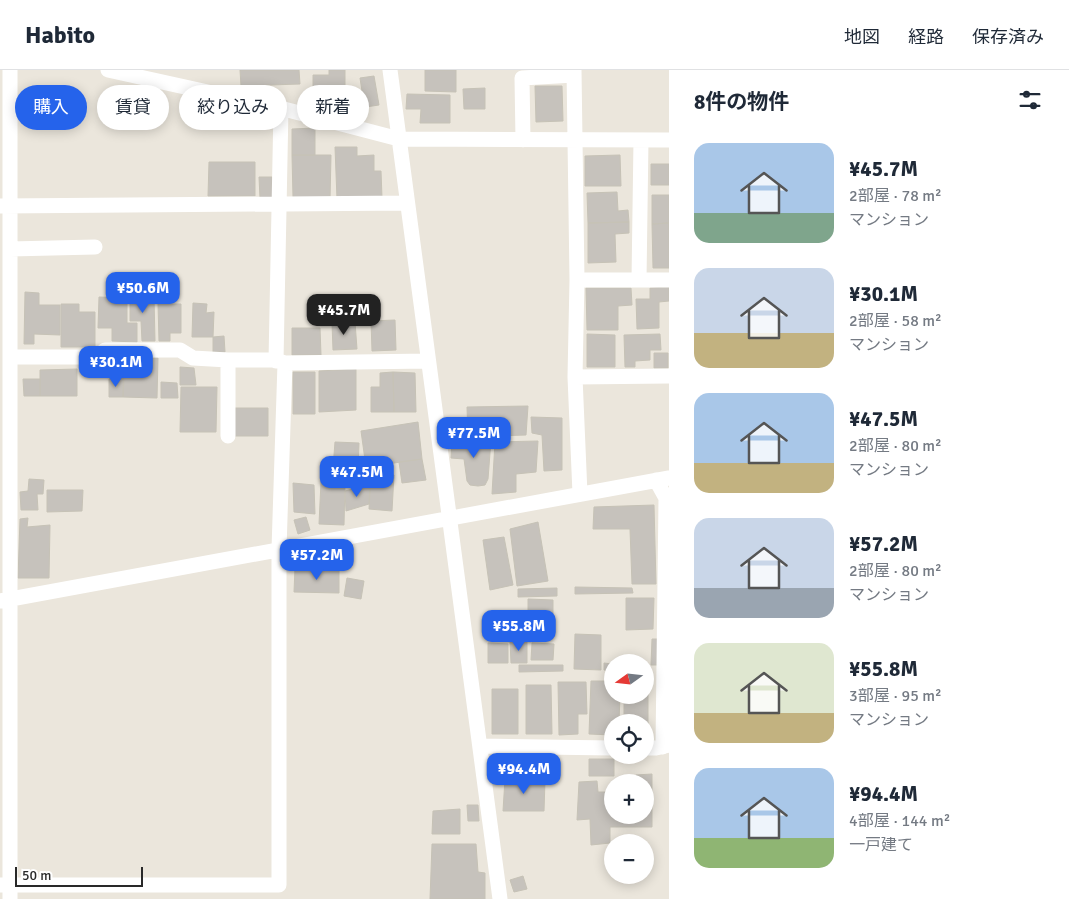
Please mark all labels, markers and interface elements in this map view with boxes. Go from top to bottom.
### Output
text: Habito [25,20,95,50]
text: 地図 [844,26,880,48]
text: 経路 [908,26,944,48]
text: 保存済み [972,26,1044,48]
chip: 購入 [15,85,87,130]
chip: 賃貸 [97,85,169,130]
chip: 絞り込み [179,85,287,130]
chip: 新着 [297,85,369,130]
icon: filters [1016,86,1044,114]
text: 8件の物件 [694,89,789,115]
text: ¥45.7M [849,156,918,182]
icon: home [734,163,794,223]
text: 2部屋 · 78 m² [849,186,942,206]
text: マンション [849,210,929,230]
pin: ¥50.6M [102,272,184,314]
text: ¥50.6M [117,278,169,298]
text: ¥30.1M [849,281,918,307]
icon: home [734,288,794,348]
pin: ¥45.7M [303,294,385,336]
text: ¥45.7M [318,300,370,320]
text: 2部屋 · 58 m² [849,311,942,331]
text: マンション [849,335,929,355]
pin: ¥30.1M [75,346,157,388]
text: ¥30.1M [90,352,142,372]
text: ¥47.5M [849,406,918,432]
icon: home [734,413,794,473]
pin: ¥77.5M [433,416,515,459]
text: ¥77.5M [448,423,500,443]
text: 2部屋 · 80 m² [849,436,942,456]
pin: ¥47.5M [316,456,398,498]
text: マンション [849,460,929,480]
text: ¥47.5M [331,462,383,482]
text: ¥57.2M [849,531,918,557]
pin: ¥57.2M [276,538,358,581]
icon: home [734,538,794,598]
text: ¥57.2M [291,545,343,565]
text: 2部屋 · 80 m² [849,561,942,581]
text: マンション [849,585,929,605]
pin: ¥55.8M [478,610,560,652]
text: ¥55.8M [493,616,545,636]
north arrow [604,654,654,704]
map controls [604,654,654,884]
text: ¥55.8M [849,656,918,682]
icon: home [734,663,794,723]
text: 3部屋 · 95 m² [849,686,942,706]
text: マンション [849,710,929,730]
button: locate [604,714,654,764]
pin: ¥94.4M [483,752,565,795]
text: ¥94.4M [498,759,550,779]
button: + [604,774,654,824]
text: ¥94.4M [849,781,918,807]
icon: home [734,788,794,848]
text: 4部屋 · 144 m² [849,811,950,831]
button: − [604,834,654,884]
text: 一戸建て [849,835,913,855]
scale bar [15,864,142,887]
text: 50 m [22,867,51,884]

